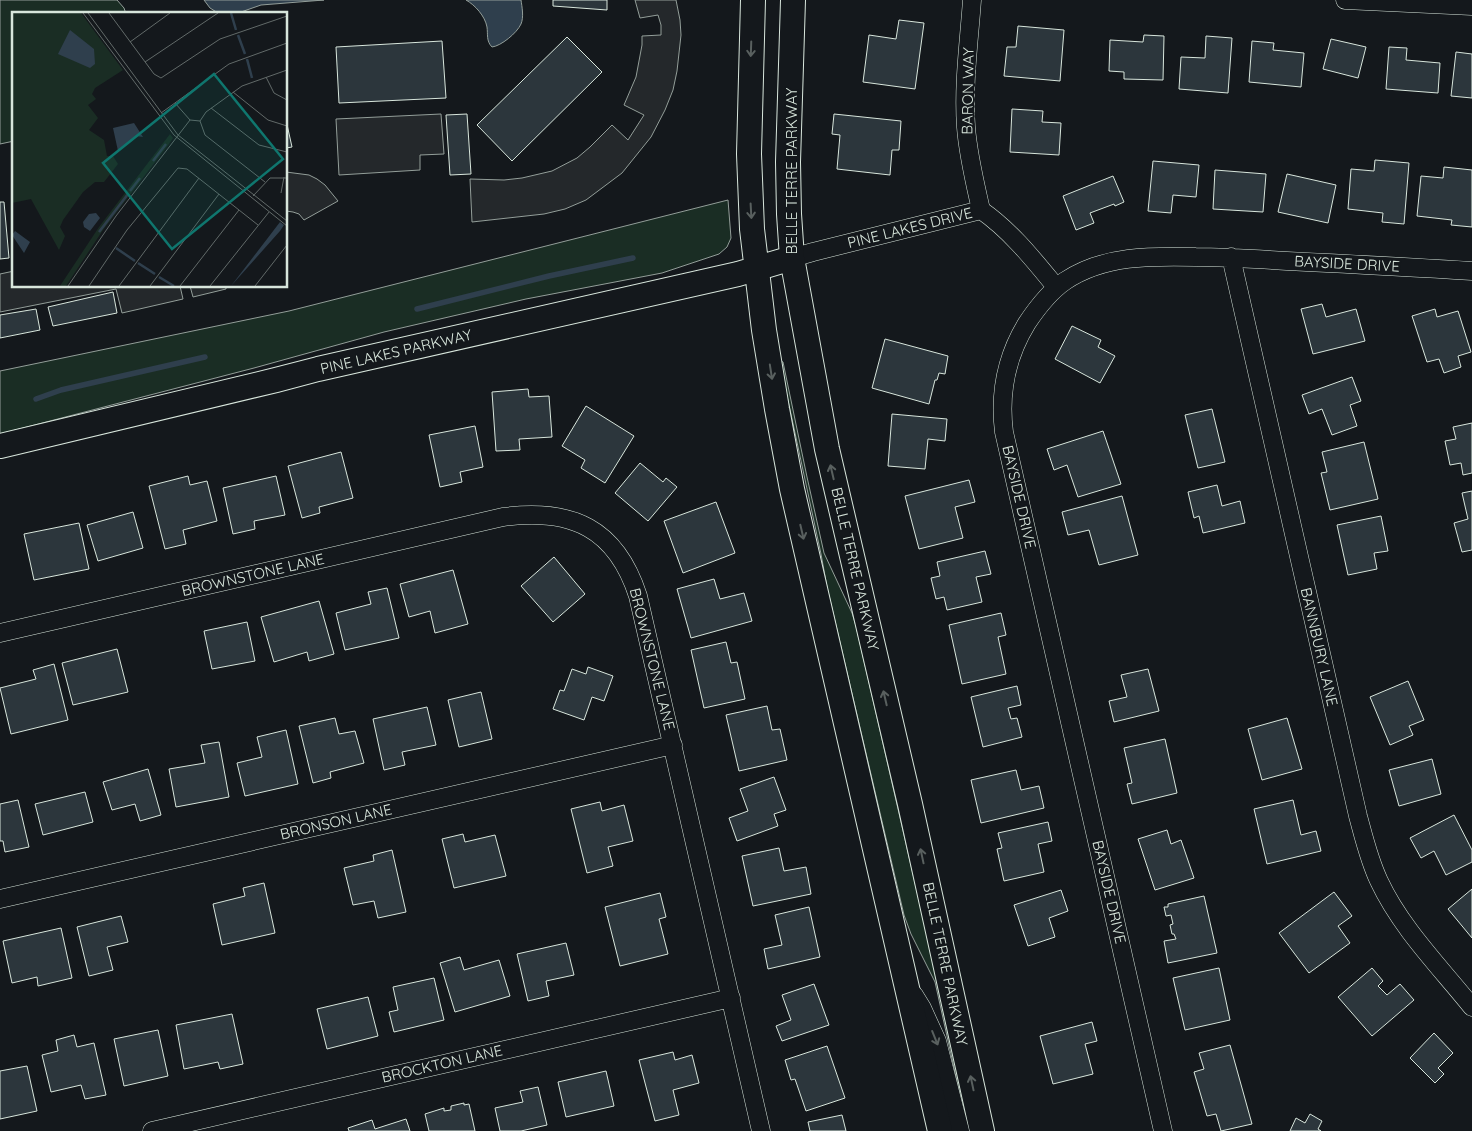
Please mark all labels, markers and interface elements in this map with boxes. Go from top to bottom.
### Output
inset map [12,12,288,288]
one-way arrow [747,40,756,56]
street label: BARON WAY [957,46,978,135]
street label: BELLE TERRE PARKWAY [782,87,801,254]
one-way arrow [747,203,756,219]
street label: PINE LAKES DRIVE [845,203,974,252]
street label: BAYSIDE DRIVE [1294,251,1400,276]
street label: PINE LAKES PARKWAY [318,325,474,378]
one-way arrow [767,364,777,380]
street label: BAYSIDE DRIVE [998,443,1041,550]
one-way arrow [827,464,836,480]
street label: BELLE TERRE PARKWAY [827,485,884,653]
one-way arrow [798,523,807,539]
street label: BROWNSTONE LANE [180,549,326,600]
street label: BROWNSTONE LANE [626,586,679,732]
street label: BANNBURY LANE [1297,586,1342,708]
one-way arrow [880,690,889,706]
street label: BRONSON LANE [278,799,394,844]
street label: BAYSIDE DRIVE [1088,838,1131,945]
one-way arrow [916,849,926,865]
street label: BELLE TERRE PARKWAY [919,880,972,1048]
one-way arrow [931,1030,941,1045]
street label: BROCKTON LANE [380,1040,504,1087]
one-way arrow [967,1076,976,1092]

